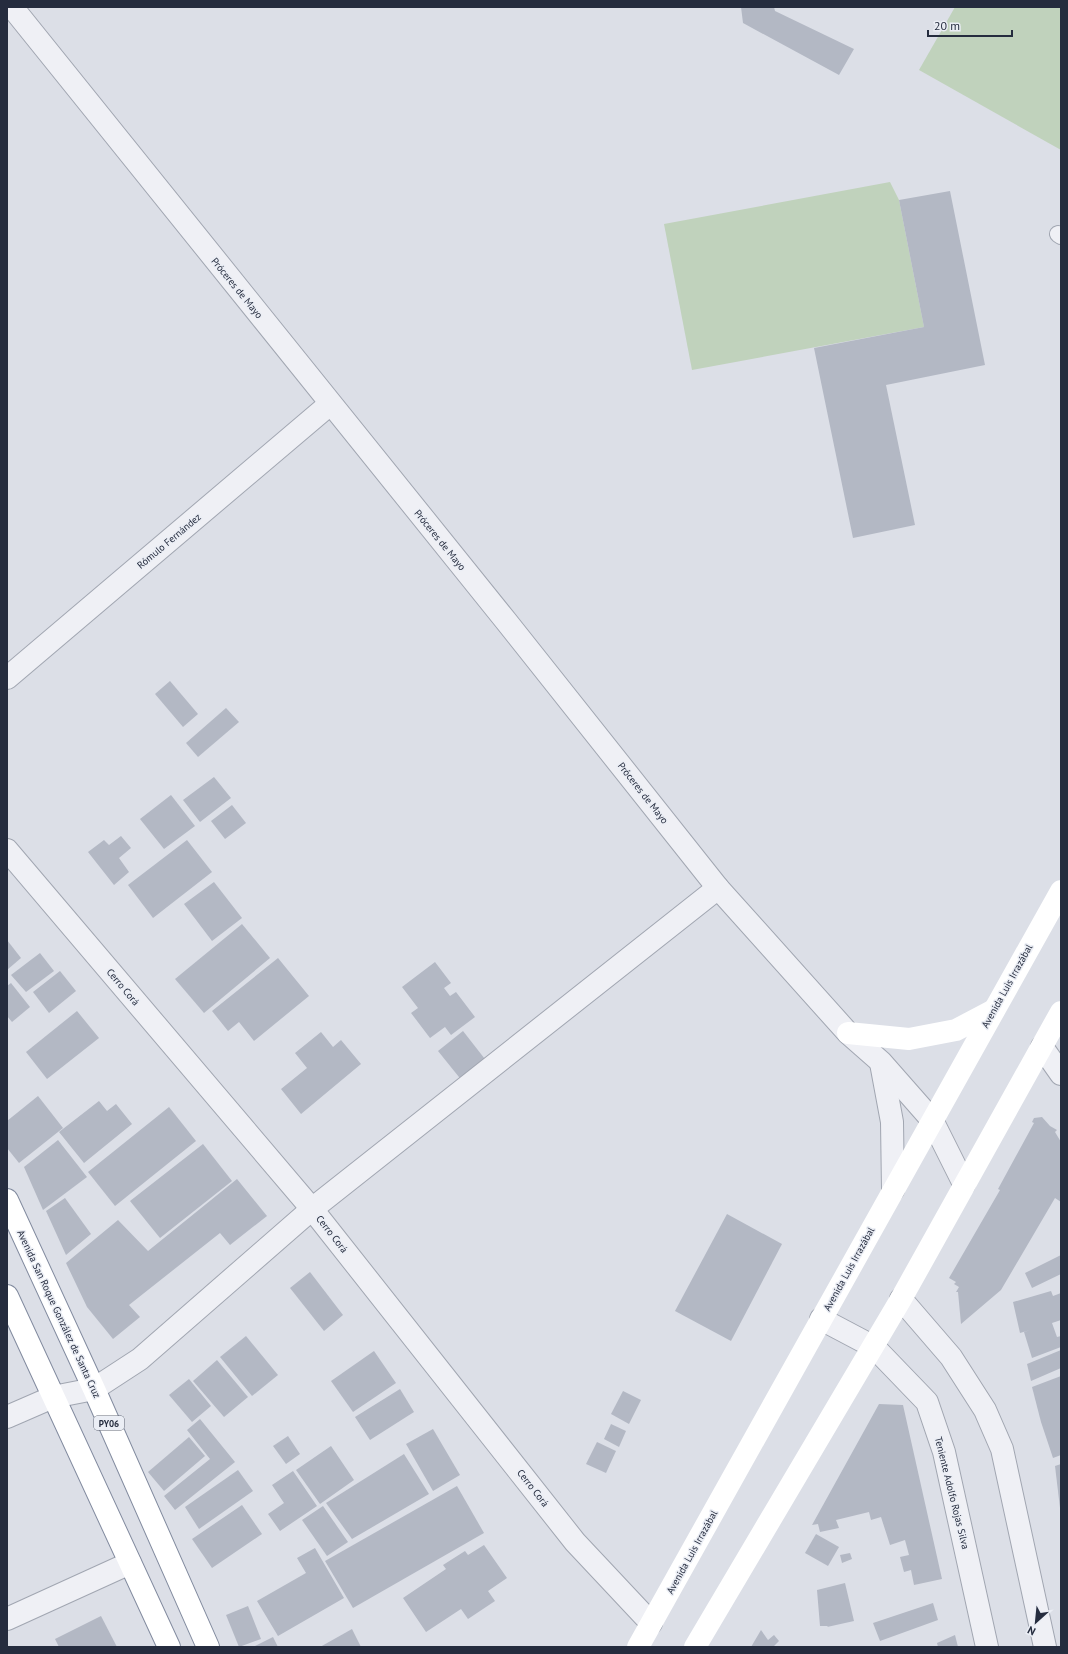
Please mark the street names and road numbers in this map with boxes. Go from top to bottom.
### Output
street label: Próceres de Mayo [208,255,266,321]
street label: Próceres de Mayo [411,507,469,573]
street label: Rómulo Fernández [134,510,204,572]
street label: Próceres de Mayo [615,760,671,826]
street label: Avenida Luis Irrazábal [979,942,1035,1030]
street label: Cerro Corá [104,966,142,1008]
street label: Cerro Corá [313,1213,351,1256]
street label: Avenida Luis Irrazábal [821,1225,877,1313]
street label: Avenida San Roque González de Santa Cruz [14,1228,104,1400]
road number: PY06 [94,1416,124,1430]
street label: Teniente Adolfo Rojas Silva [932,1435,972,1551]
street label: Cerro Corá [514,1467,552,1510]
street label: Avenida Luis Irrazábal [664,1508,720,1596]

